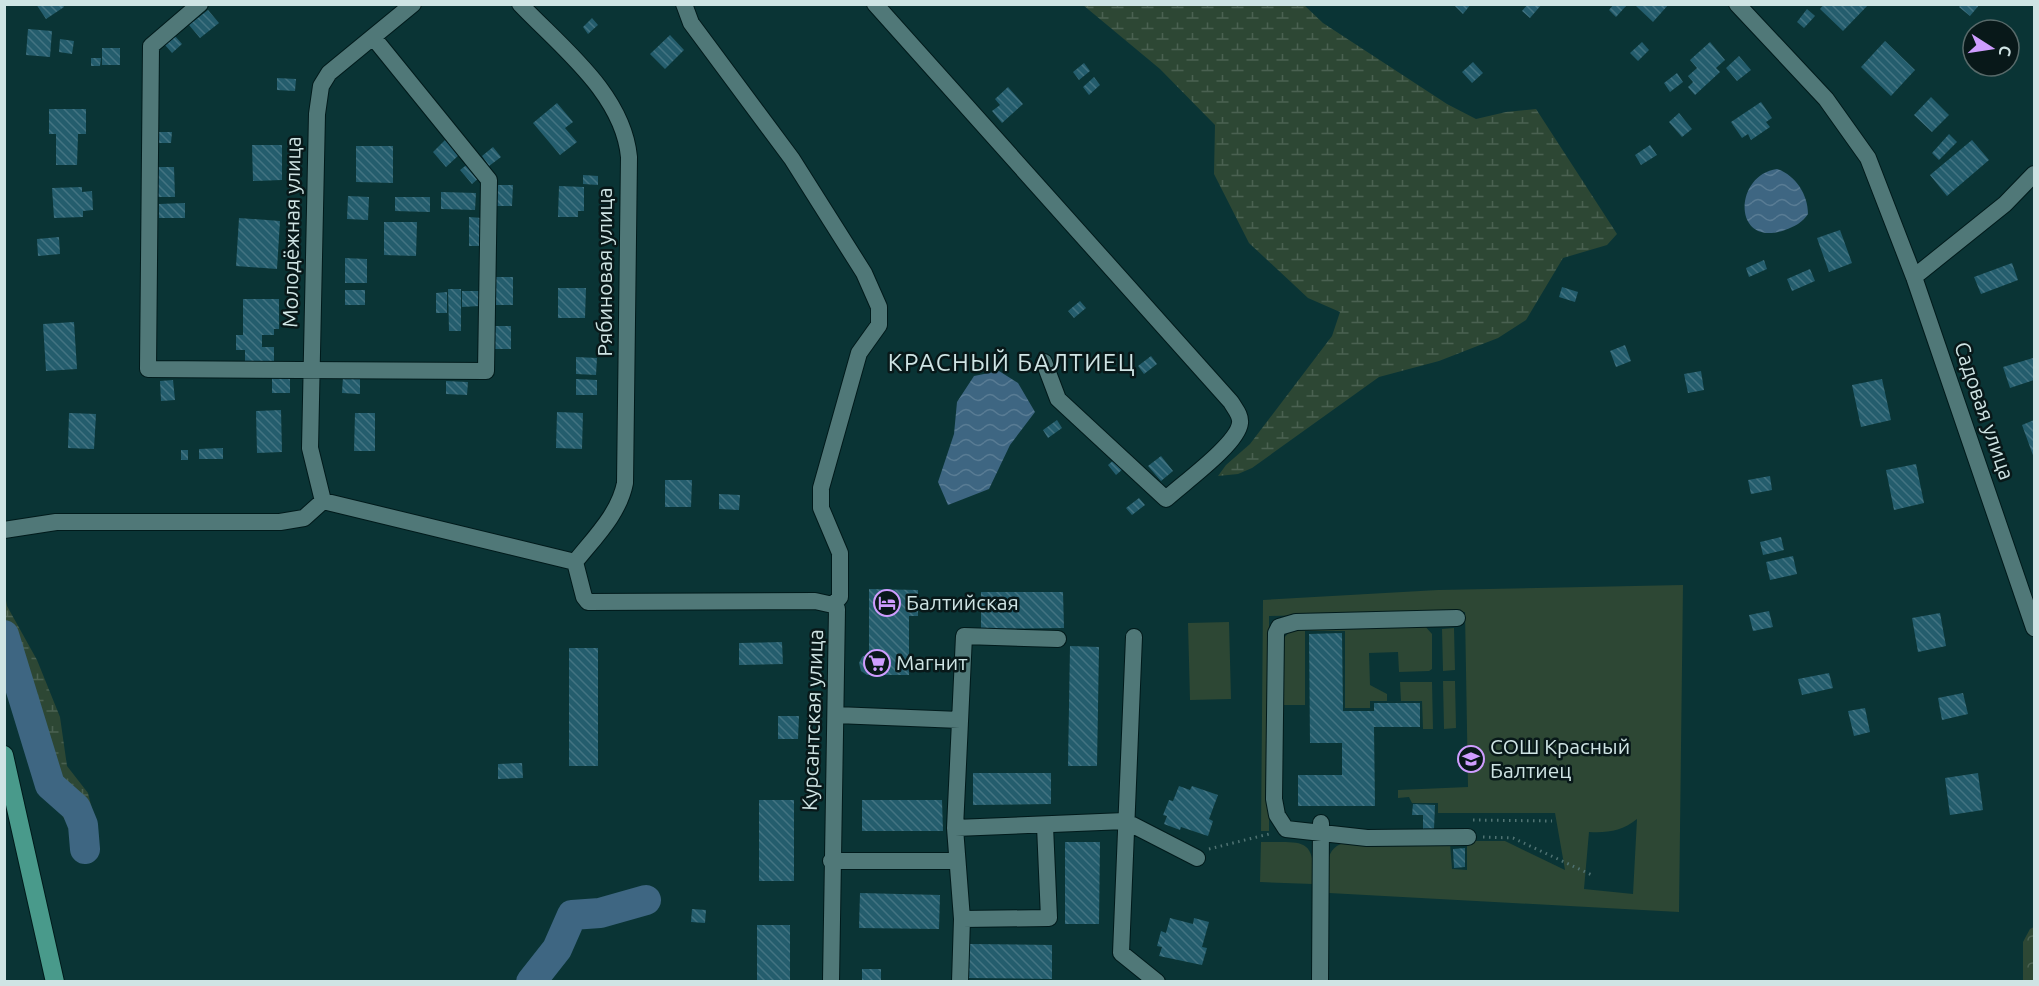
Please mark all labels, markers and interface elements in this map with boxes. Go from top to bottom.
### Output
north arrow [1961,18,2021,78]
text: С [1996,44,2016,58]
street label: Молодёжная улица [277,136,305,328]
street label: Рябиновая улица [592,187,616,357]
street label: Садовая улица [1950,339,2020,483]
district label: КРАСНЫЙ БАЛТИЕЦ [888,348,1136,376]
hotel icon: Балтийская [872,588,902,618]
place label: Балтийская [906,590,1019,614]
street label: Курсантская улица [797,629,827,811]
supermarket icon: Магнит [862,648,892,678]
place label: Магнит [896,650,968,674]
place label: СОШ Красный Балтиец [1490,734,1630,782]
school or university icon: СОШ Красный Балтиец [1456,744,1486,774]

